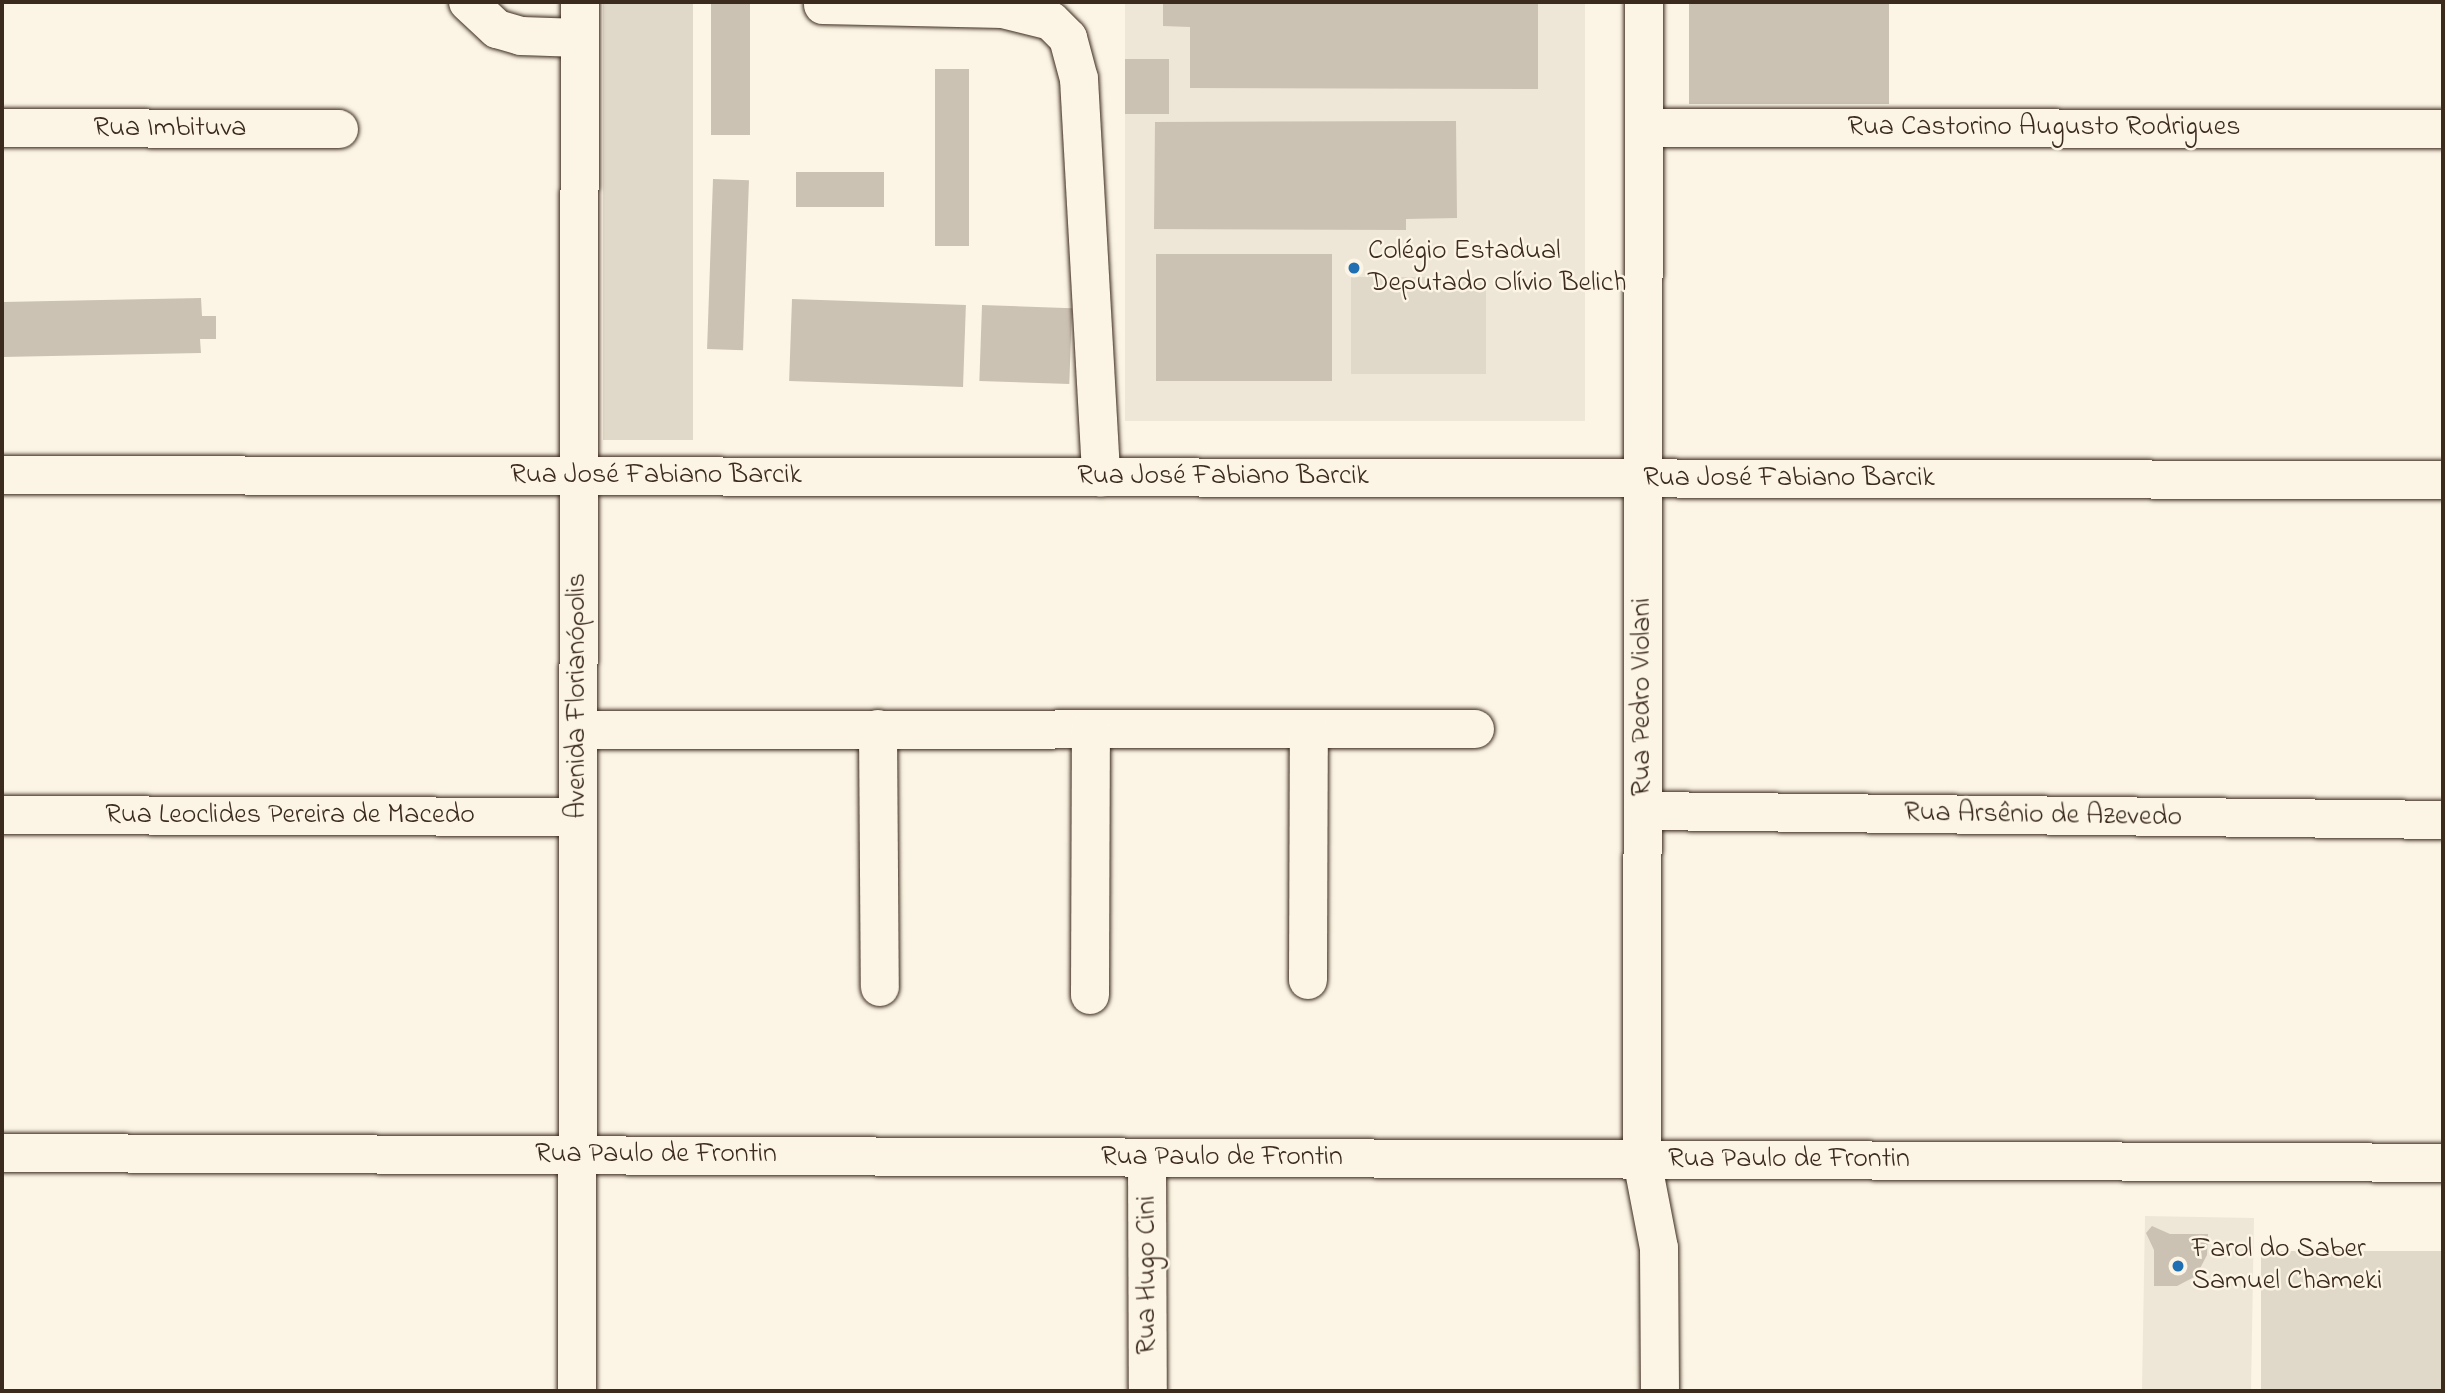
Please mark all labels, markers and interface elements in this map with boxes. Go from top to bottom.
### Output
street label: Rua Castorino Augusto Rodrigues [1847,111,2241,145]
street label: Rua Imbituva [94,112,246,146]
place label: Colégio Estadual Deputado Olívio Belich [1368,235,1626,301]
marker: Colégio Estadual Deputado Olívio Belich [1346,260,1362,276]
street label: Rua José Fabiano Barcik [510,459,802,493]
street label: Rua José Fabiano Barcik [1077,460,1369,494]
street label: Rua José Fabiano Barcik [1643,462,1935,496]
street label: Avenida Florianópolis [561,573,595,819]
street label: Rua Pedro Violani [1626,598,1660,796]
street label: Rua Arsênio de Azevedo [1904,797,2182,835]
street label: Rua Leoclides Pereira de Macedo [105,799,475,833]
street label: Rua Paulo de Frontin [535,1138,777,1172]
street label: Rua Paulo de Frontin [1101,1141,1343,1175]
street label: Rua Paulo de Frontin [1668,1143,1910,1177]
street label: Rua Hugo Cini [1131,1195,1165,1355]
place label: Farol do Saber Samuel Chameki [2192,1233,2382,1299]
marker: Farol do Saber Samuel Chameki [2170,1258,2186,1274]

